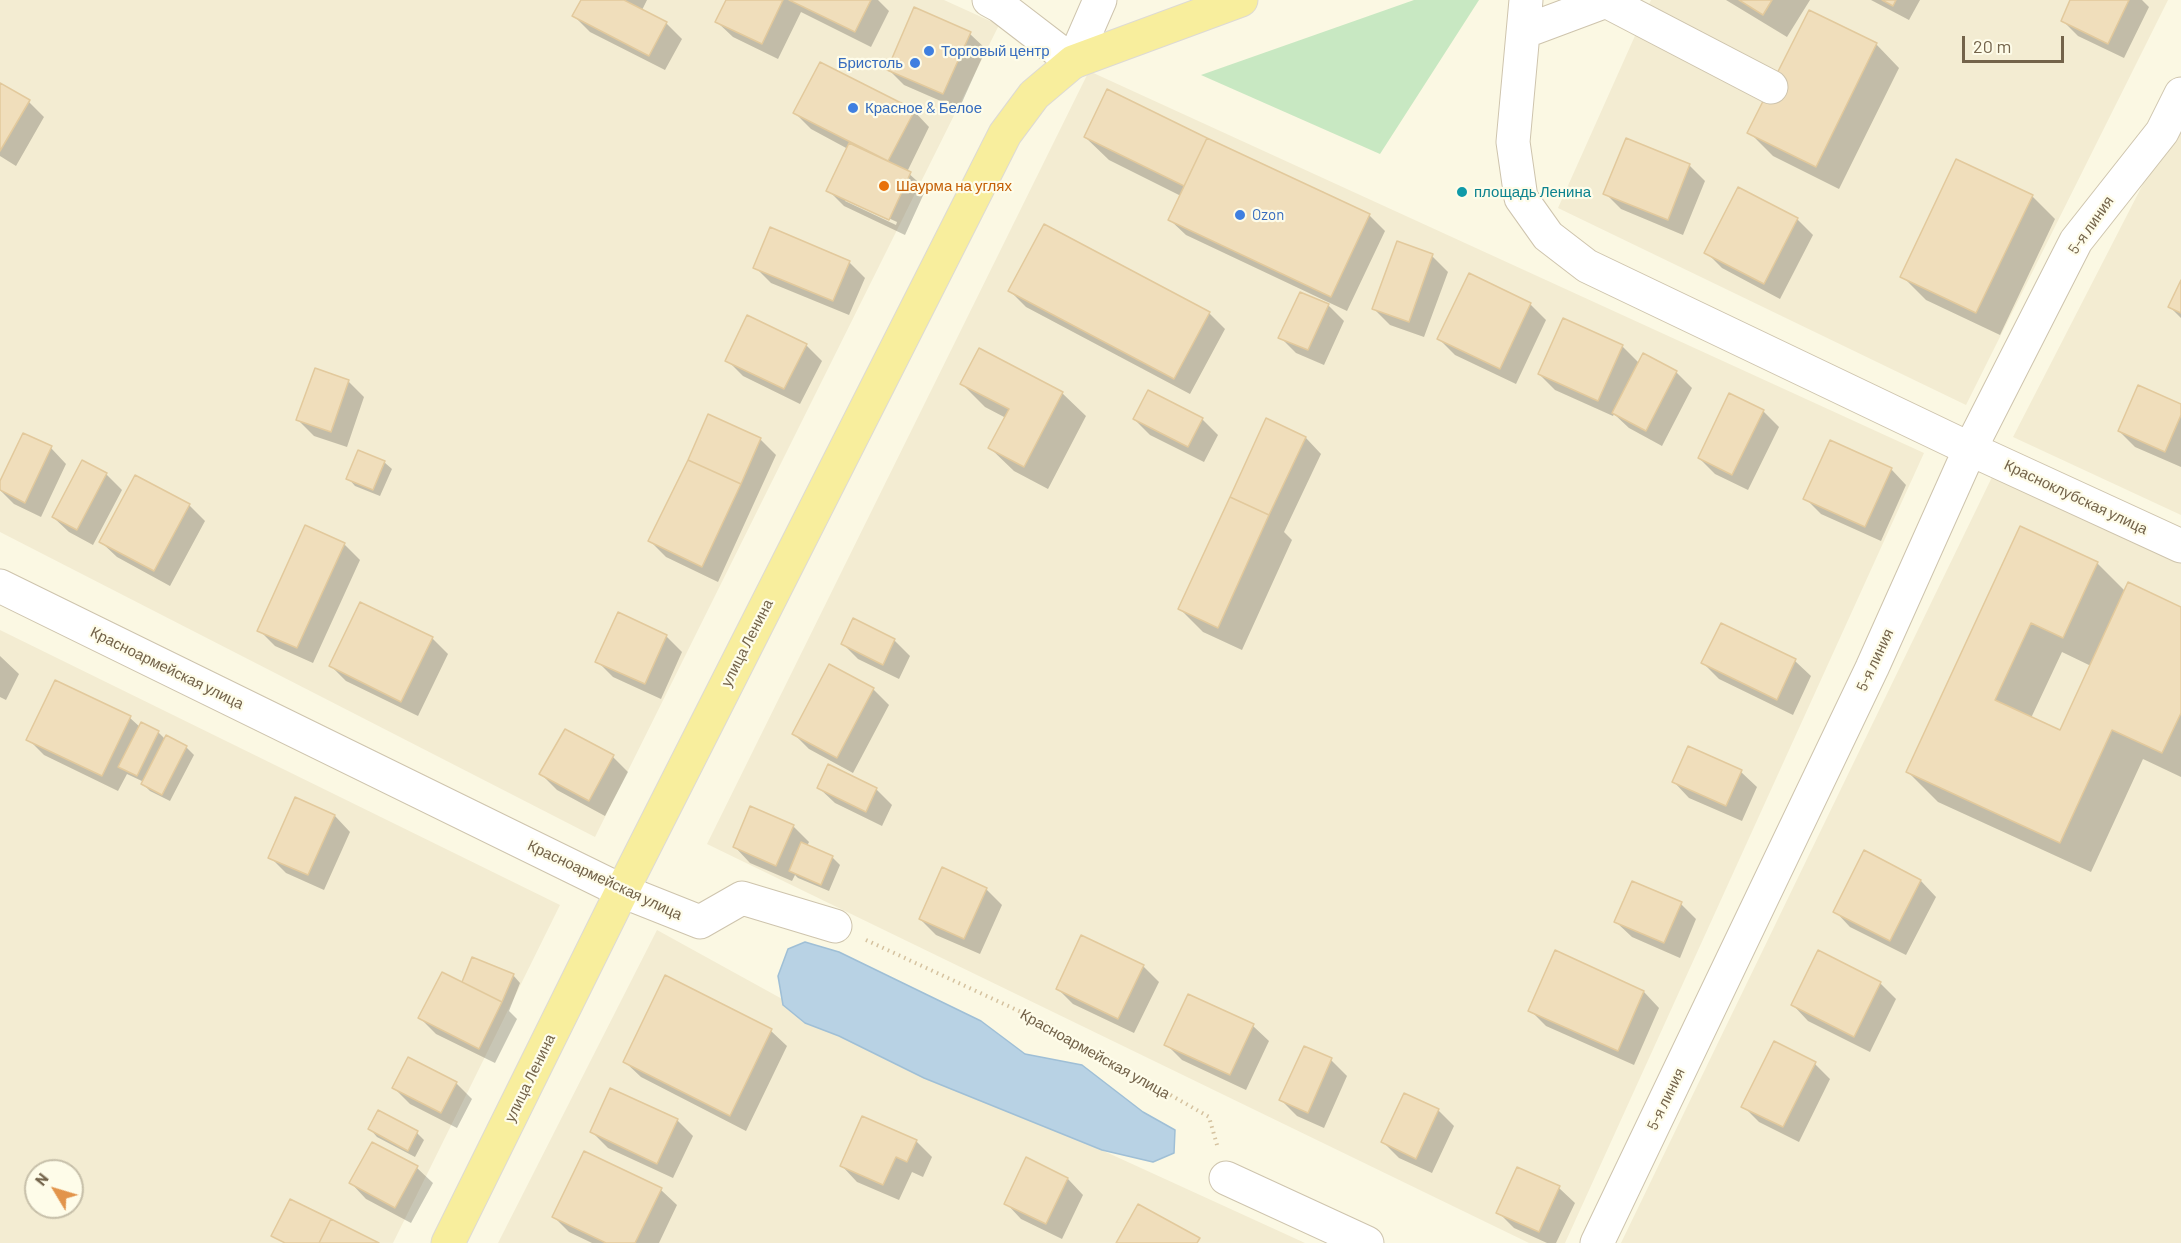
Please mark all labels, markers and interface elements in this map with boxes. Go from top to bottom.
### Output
scale bar [1965,24,2067,62]
text: 20 m [1973,35,2011,57]
place label: Торговый центр [941,42,1050,60]
marker: Торговый центр [922,44,936,58]
place label: Бристоль [838,54,903,72]
marker: Бристоль [908,56,922,70]
place label: Красное & Белое [865,99,982,117]
marker: Красное & Белое [846,101,860,115]
place label: Шаурма на углях [896,177,1012,195]
marker: Шаурма на углях [877,179,891,193]
place label: площадь Ленина [1474,183,1591,201]
marker: площадь Ленина [1455,185,1469,199]
street label: 5-я линия [2065,193,2117,257]
place label: Ozon [1252,206,1284,224]
marker: Ozon [1233,208,1247,222]
street label: Красноклубская улица [2001,456,2151,538]
street label: улица Ленина [717,596,777,690]
street label: Красноармейская улица [87,623,247,713]
street label: 5-я линия [1853,626,1897,694]
street label: Красноармейская улица [525,836,685,924]
street label: Красноармейская улица [1017,1005,1173,1103]
street label: улица Ленина [501,1031,559,1125]
street label: 5-я линия [1643,1065,1689,1133]
north arrow [24,1159,84,1219]
text: N [30,1169,52,1189]

